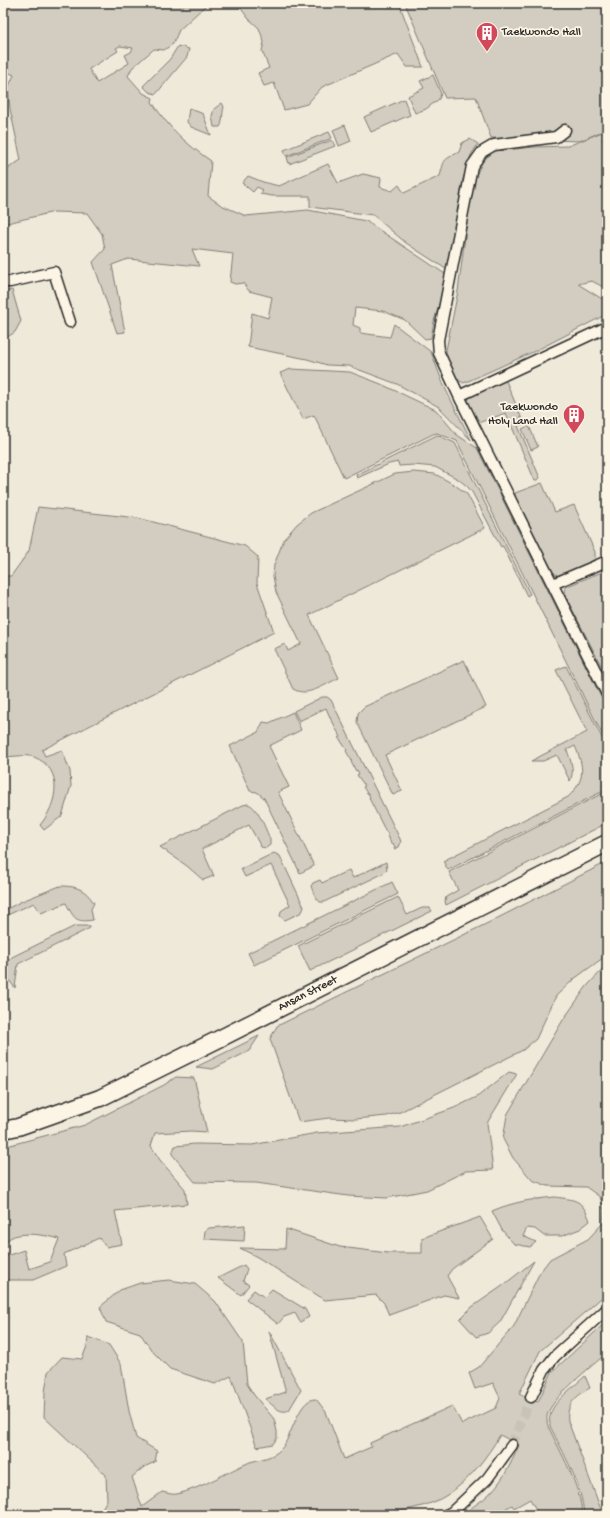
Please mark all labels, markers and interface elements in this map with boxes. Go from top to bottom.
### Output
building icon: Taekwondo Hall [474,20,500,53]
place label: Taekwondo Hall [501,26,581,40]
place label: Taekwondo Holy Land Hall [488,401,558,429]
building icon: Taekwondo Holy Land Hall [561,402,587,435]
street label: Ansan Street [276,973,341,1015]

